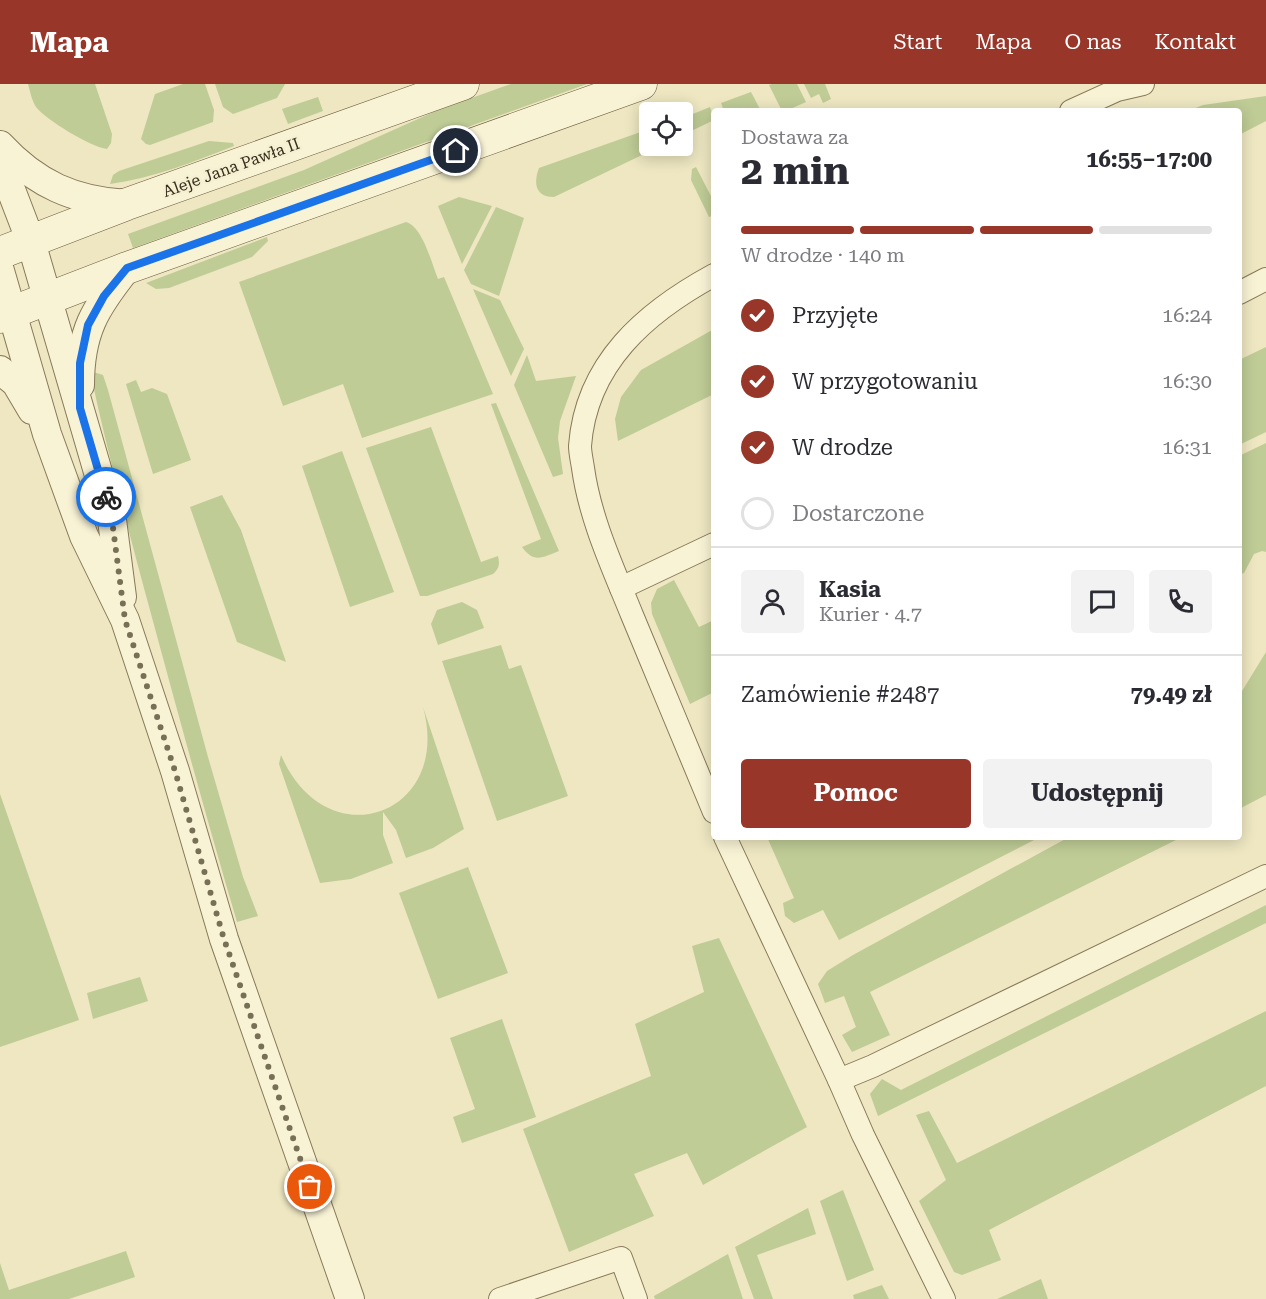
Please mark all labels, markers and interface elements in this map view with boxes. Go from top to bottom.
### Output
text: Mapa [30,26,109,59]
text: Start [894,30,942,54]
text: Mapa [975,30,1032,54]
text: O nas [1065,30,1121,54]
text: Kontakt [1154,30,1236,54]
map controls [639,102,693,156]
button: locate [639,102,693,156]
pin [430,125,481,176]
text: Dostawa za [741,125,849,149]
street label: Aleje Jana Pawła II [160,134,302,201]
icon: home [439,134,472,167]
text: 16:55–17:00 [1086,147,1212,172]
text: 2 min [741,148,849,194]
text: W drodze · 140 m [741,243,905,267]
icon: check [741,299,774,332]
text: Przyjęte [792,303,878,328]
text: 16:24 [1162,303,1212,327]
icon: check [741,365,774,398]
text: W przygotowaniu [792,369,978,394]
text: 16:30 [1162,369,1212,393]
icon: check [741,431,774,464]
text: W drodze [792,435,893,460]
text: 16:31 [1162,435,1212,459]
courier [76,467,136,527]
icon: bike [90,481,123,514]
text: Dostarczone [792,501,924,526]
button: person [741,570,804,633]
button: chat [1071,570,1134,633]
button: phone [1149,570,1212,633]
text: Kasia [819,577,881,602]
text: Kurier · 4.7 [819,602,922,626]
text: Zamówienie #2487 [741,682,939,707]
text: 79.49 zł [1131,682,1212,707]
button: Pomoc [741,759,971,828]
button: Udostępnij [983,759,1212,828]
pin [284,1161,335,1212]
icon: bag [293,1170,326,1203]

